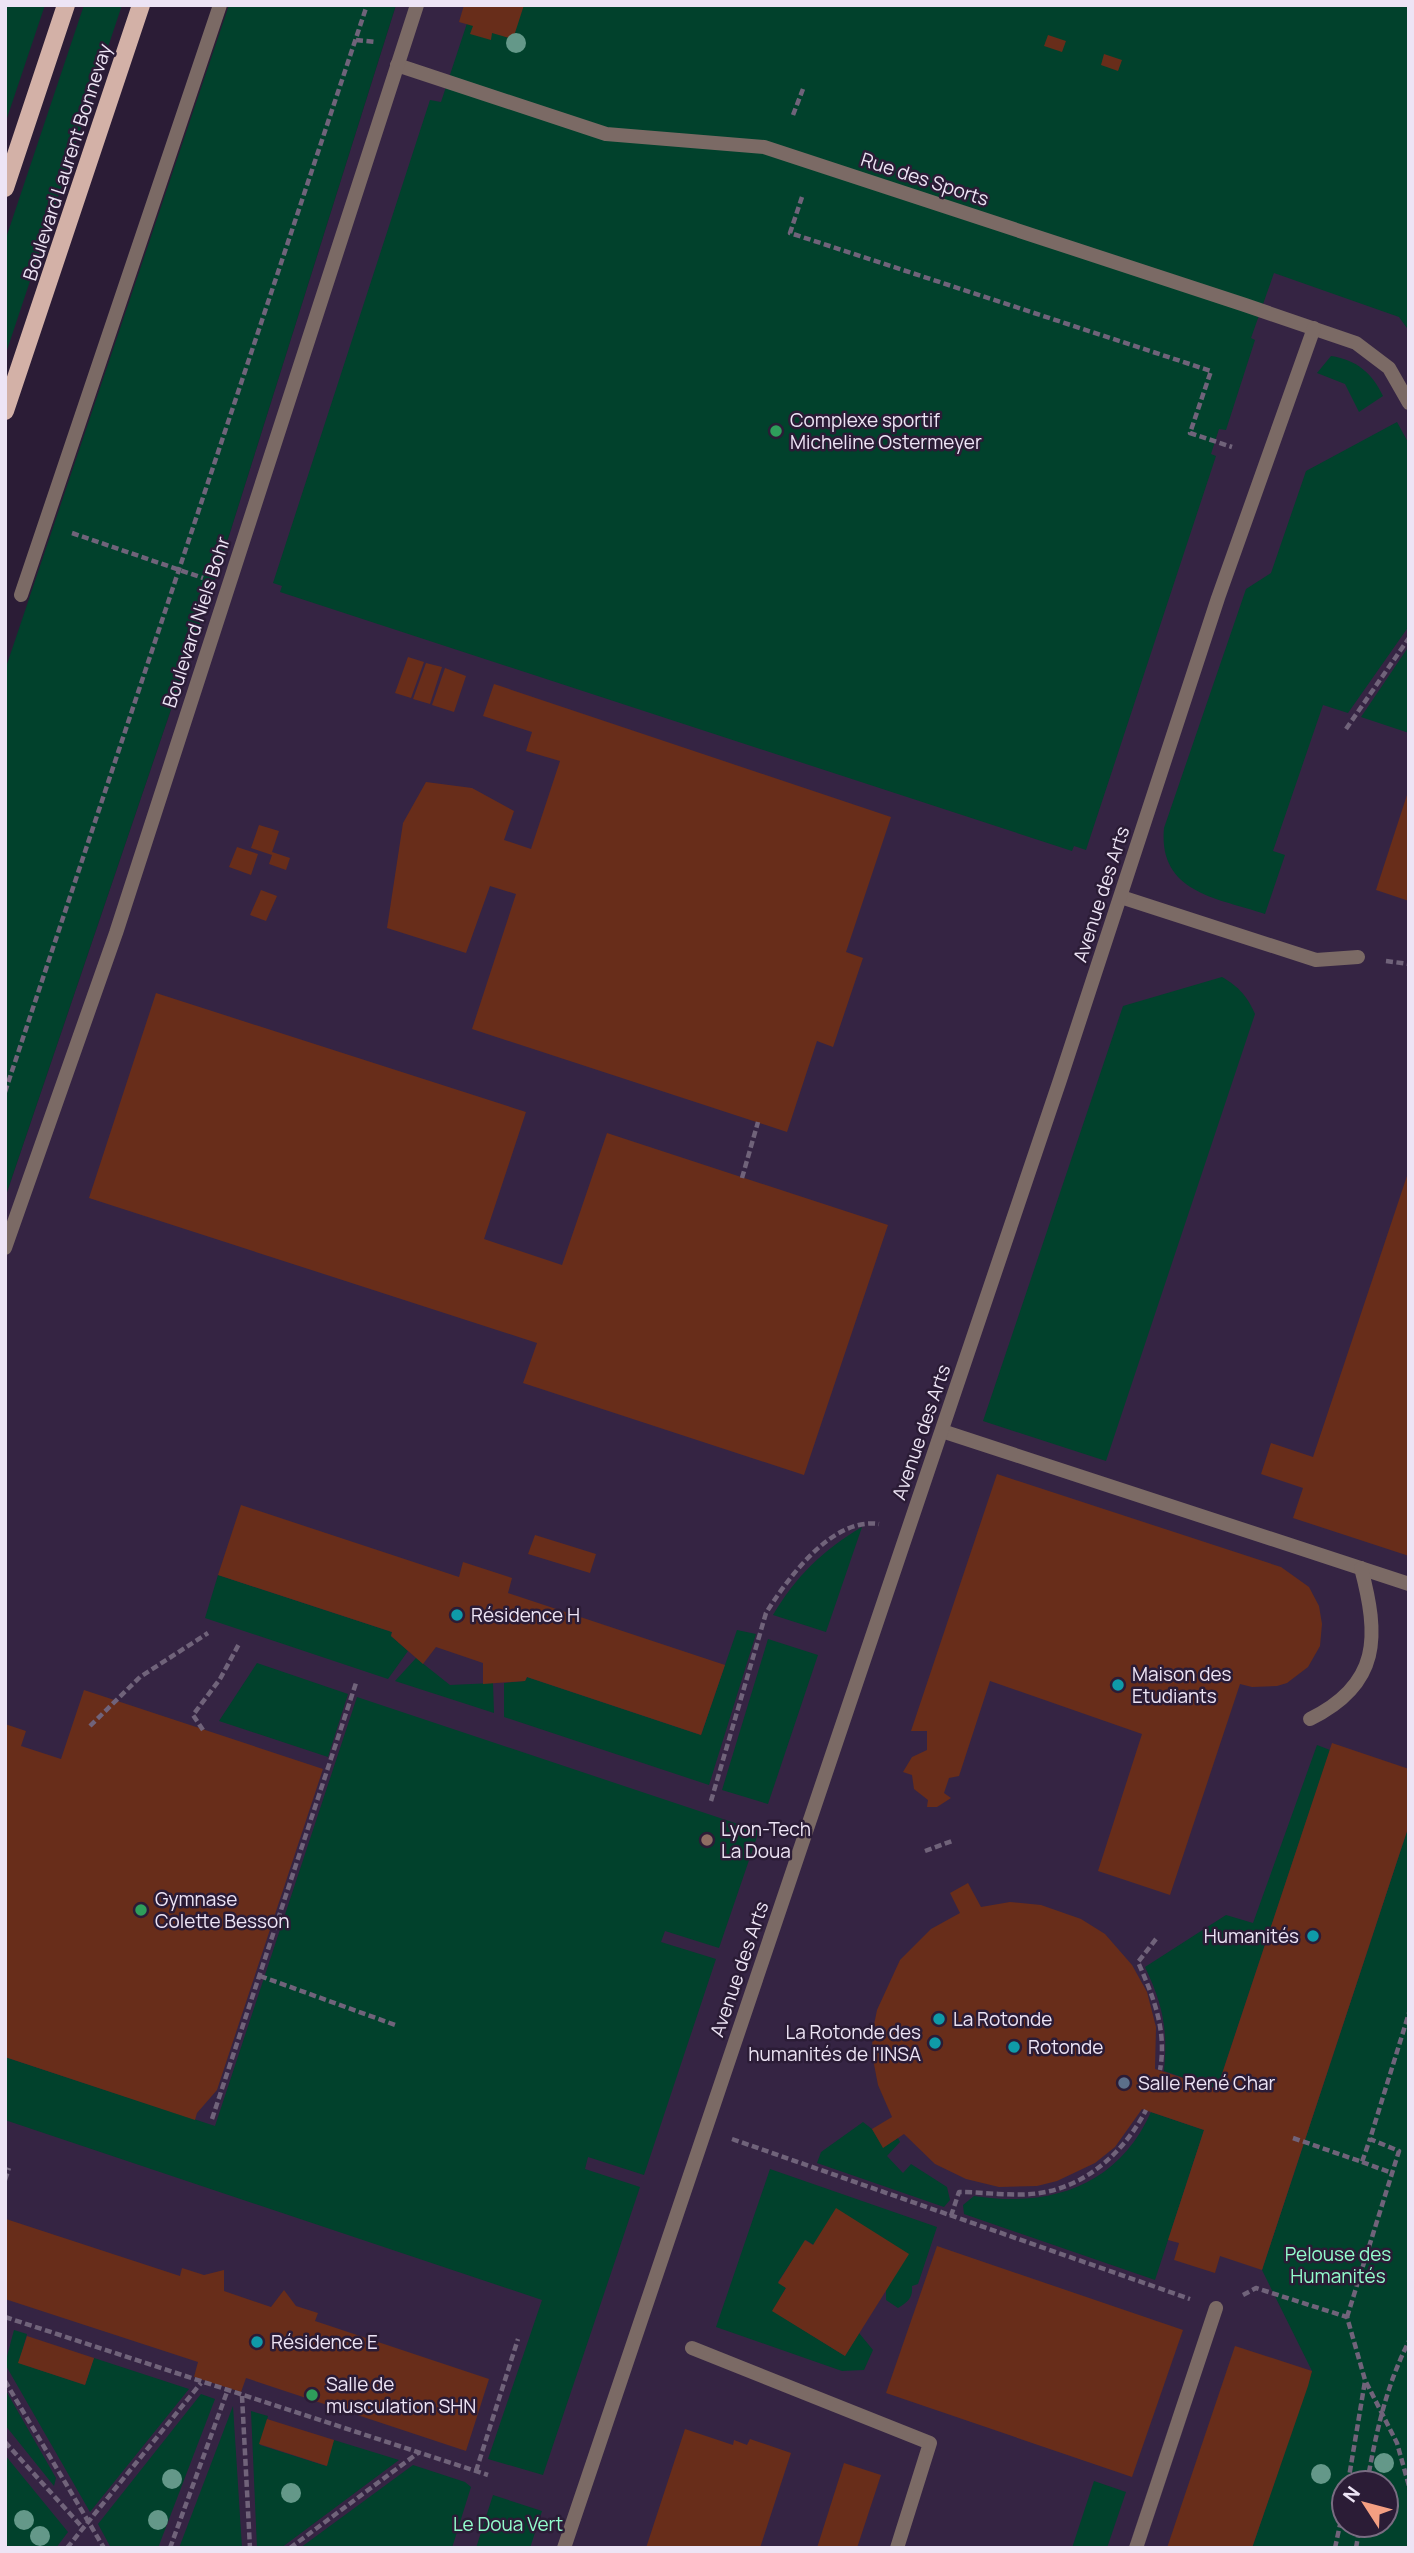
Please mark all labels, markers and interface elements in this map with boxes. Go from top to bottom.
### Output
street label: Boulevard Laurent Bonnevay [16,40,118,284]
street label: Rue des Sports [858,146,992,212]
place label: Complexe sportif Micheline Ostermeyer [790,407,982,455]
marker: Complexe sportif Micheline Ostermeyer [768,423,784,439]
street label: Boulevard Niels Bohr [156,533,236,711]
street label: Avenue des Arts [1067,823,1135,965]
street label: Avenue des Arts [886,1361,956,1503]
place label: Résidence H [471,1602,580,1628]
marker: Résidence H [449,1607,465,1623]
place label: Maison des Etudiants [1132,1661,1232,1709]
marker: Maison des Etudiants [1110,1677,1126,1693]
place label: Lyon-Tech La Doua [721,1816,811,1864]
marker: Lyon-Tech La Doua [699,1832,715,1848]
place label: Gymnase Colette Besson [155,1886,290,1934]
street label: Avenue des Arts [704,1898,774,2040]
marker: Gymnase Colette Besson [133,1902,149,1918]
place label: Humanités [1204,1923,1299,1949]
marker: Humanités [1305,1928,1321,1944]
place label: La Rotonde [953,2006,1052,2032]
marker: La Rotonde [931,2011,947,2027]
place label: La Rotonde des humanités de l'INSA [748,2019,921,2067]
place label: Rotonde [1028,2034,1103,2060]
marker: La Rotonde des humanités de l'INSA [927,2035,943,2051]
marker: Rotonde [1006,2039,1022,2055]
place label: Salle René Char [1138,2070,1275,2096]
marker: Salle René Char [1116,2075,1132,2091]
park label: Pelouse des Humanités [1285,2241,1391,2289]
place label: Résidence E [271,2329,378,2355]
marker: Résidence E [249,2334,265,2350]
place label: Salle de musculation SHN [326,2371,476,2419]
marker: Salle de musculation SHN [304,2387,320,2403]
north arrow [1330,2469,1400,2539]
text: N [1337,2481,1366,2507]
park label: Le Doua Vert [453,2511,563,2537]

